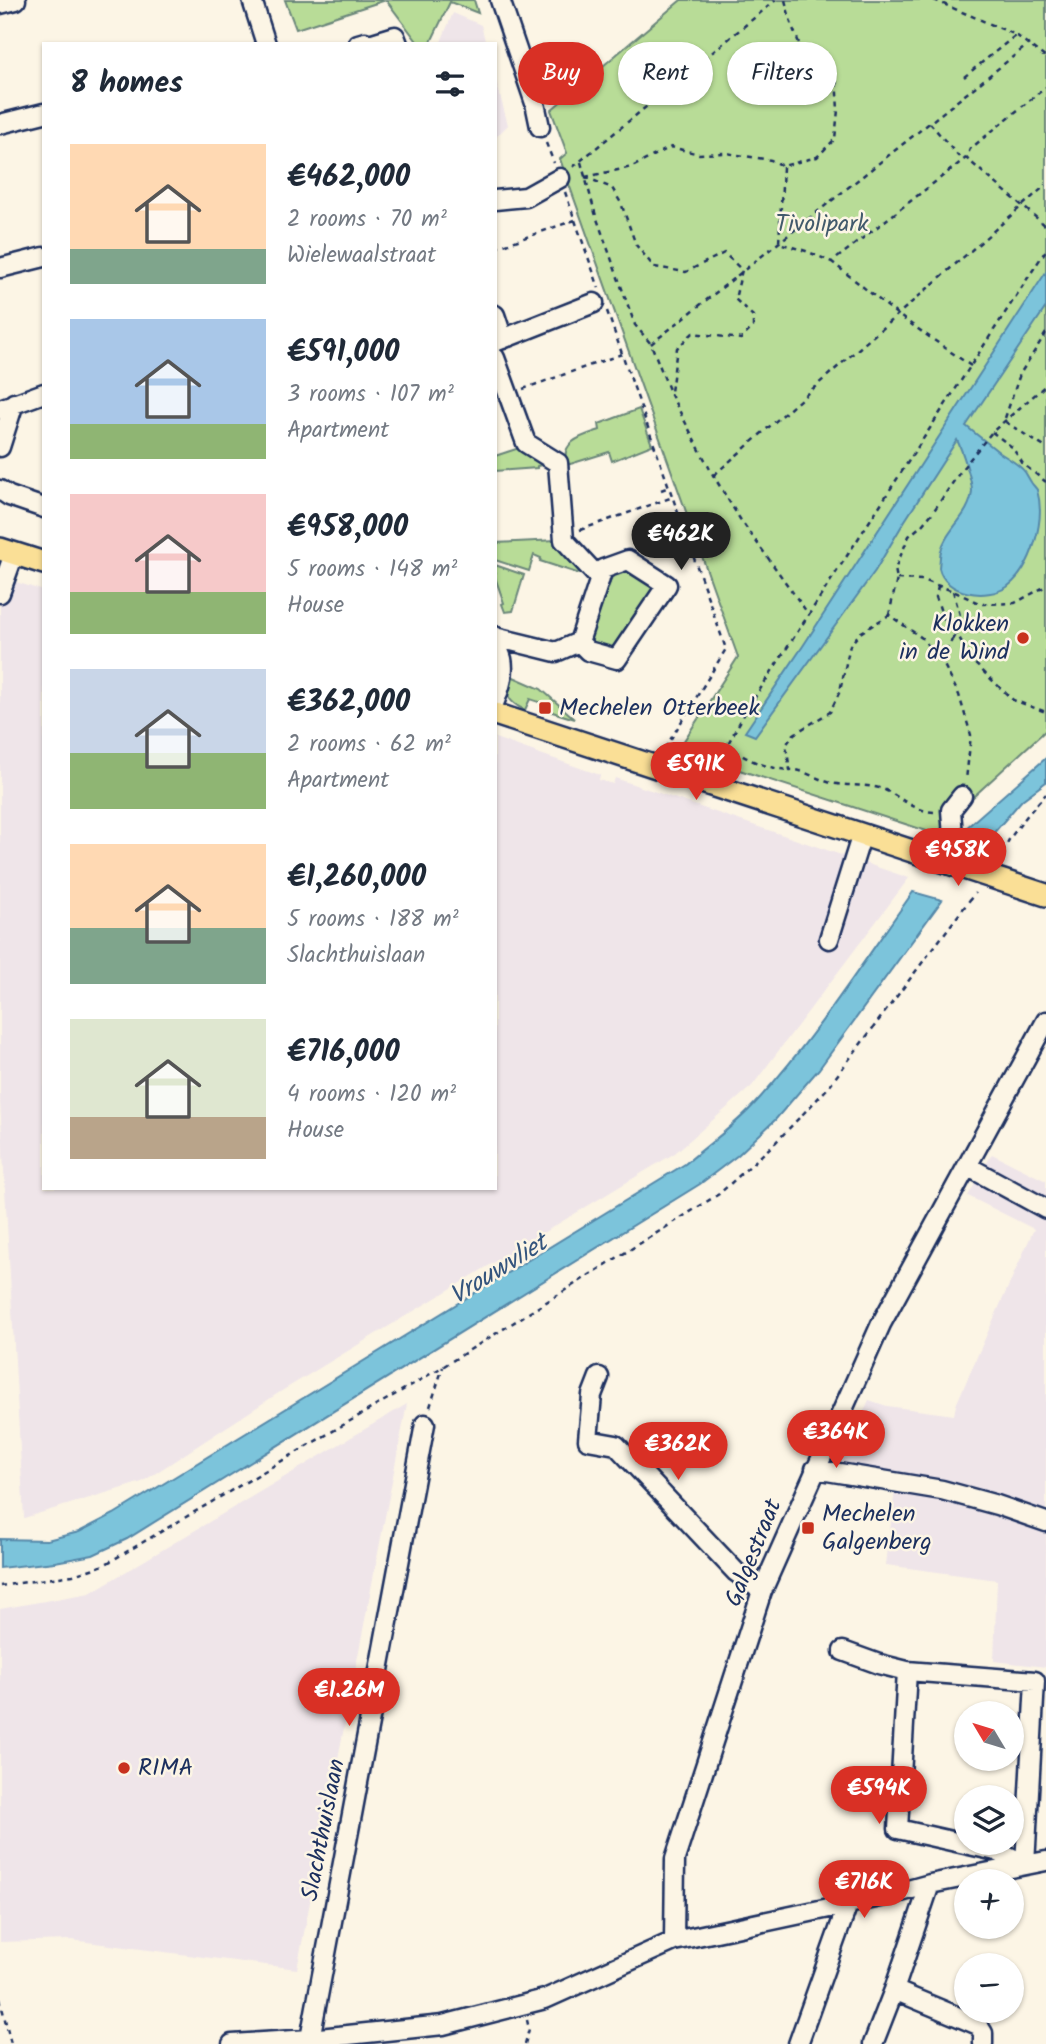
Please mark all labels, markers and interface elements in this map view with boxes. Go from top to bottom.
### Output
chip: Buy [518,42,604,105]
chip: Rent [618,42,713,105]
chip: Filters [727,42,837,105]
text: 8 homes [70,60,183,108]
icon: filters [431,65,469,103]
text: €462,000 [287,154,410,202]
icon: home [126,172,210,256]
text: 2 rooms · 70 m² [287,202,447,238]
park label: Tivolipark [775,205,869,244]
text: Wielewaalstraat [287,238,436,274]
text: €591,000 [287,329,399,377]
icon: home [126,347,210,431]
text: 3 rooms · 107 m² [287,377,454,413]
text: Apartment [287,413,389,449]
text: €958,000 [287,504,408,552]
pin: €462K [632,512,730,572]
text: €462K [648,517,714,553]
icon: home [126,522,210,606]
text: 5 rooms · 148 m² [287,552,457,588]
text: House [287,588,344,624]
place label: Klokken in de Wind [899,605,1010,672]
marker: Klokken in de Wind [1015,630,1031,646]
text: €362,000 [287,679,410,727]
place label: Mechelen Otterbeek [559,689,760,728]
icon: home [126,697,210,781]
marker: Mechelen Otterbeek [537,700,553,716]
text: 2 rooms · 62 m² [287,727,451,763]
pin: €591K [647,742,745,802]
text: €591K [667,747,725,783]
text: Apartment [287,763,389,799]
pin: €958K [909,828,1007,888]
text: €958K [925,833,991,869]
text: €1,260,000 [287,854,426,902]
icon: home [126,872,210,956]
text: 5 rooms · 188 m² [287,902,459,938]
text: Slachthuislaan [287,938,425,974]
text: €716,000 [287,1029,400,1077]
icon: home [126,1047,210,1131]
text: 4 rooms · 120 m² [287,1077,456,1113]
text: House [287,1113,344,1149]
water label: Vrouwvliet [441,1221,560,1317]
pin: €364K [787,1410,885,1470]
text: €364K [803,1415,869,1451]
pin: €362K [629,1422,727,1482]
text: €362K [645,1427,711,1463]
street label: Galgestraat [715,1493,794,1613]
place label: Mechelen Galgenberg [822,1495,932,1562]
marker: Mechelen Galgenberg [800,1520,816,1536]
pin: €1.26M [292,1668,406,1728]
text: €1.26M [314,1673,384,1709]
north arrow [954,1701,1024,1771]
map controls [954,1701,1024,2023]
place label: RIMA [138,1749,193,1788]
street label: Slachthuislaan [291,1755,357,1905]
marker: RIMA [116,1760,132,1776]
pin: €594K [830,1766,928,1826]
text: €594K [847,1771,911,1807]
button: layers [954,1785,1024,1855]
pin: €716K [815,1860,913,1920]
text: €716K [835,1865,893,1901]
button: + [954,1869,1024,1939]
button: − [954,1953,1024,2023]

